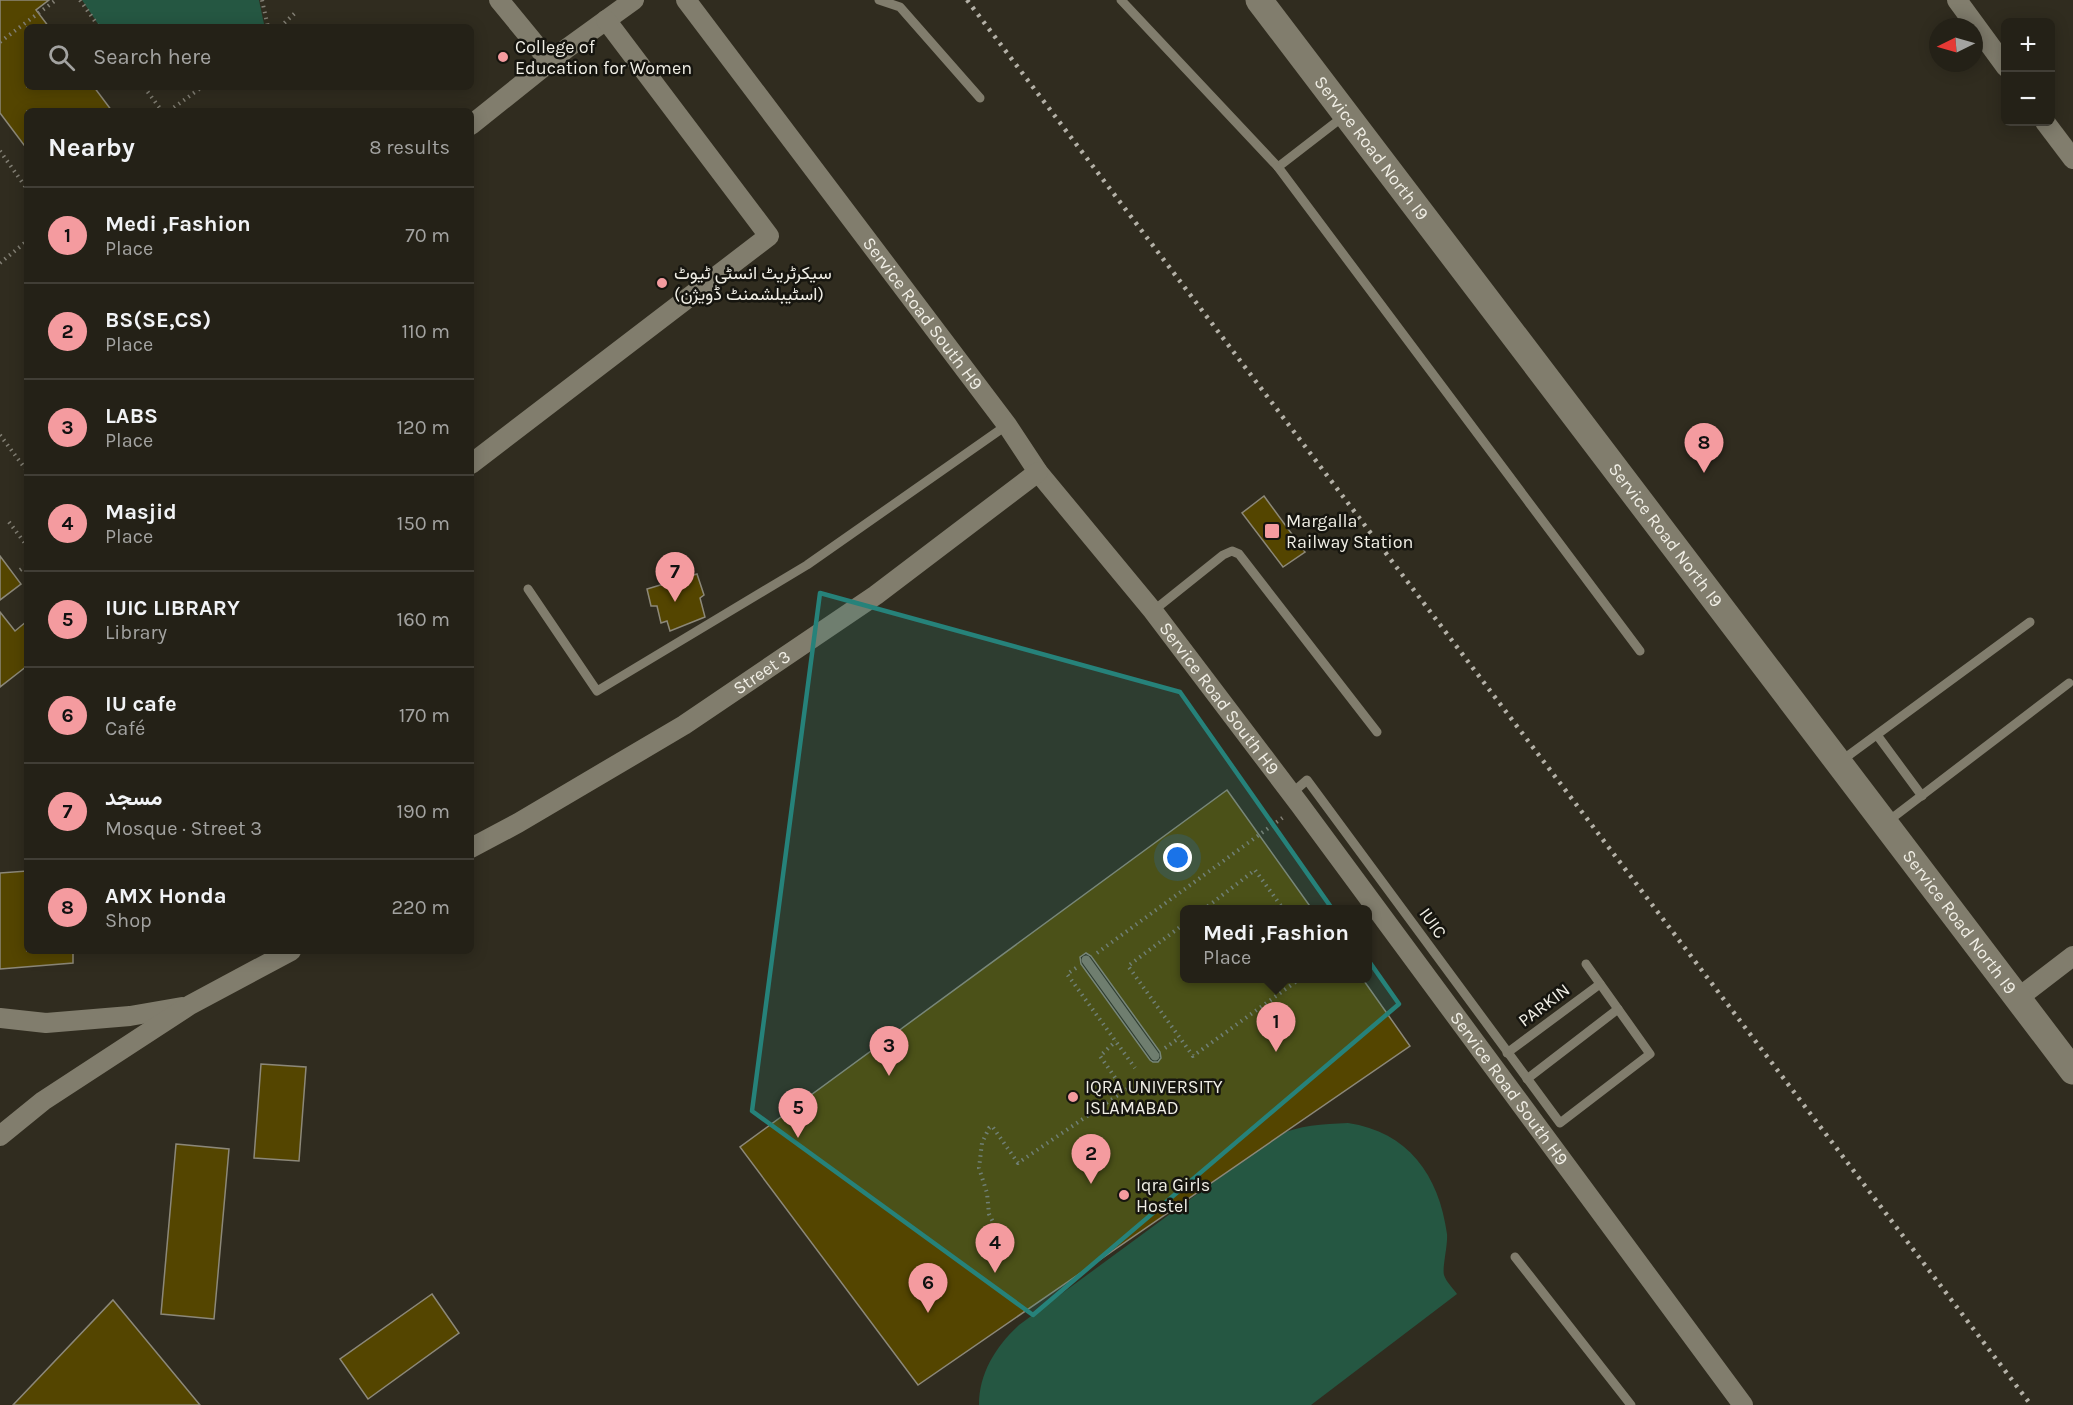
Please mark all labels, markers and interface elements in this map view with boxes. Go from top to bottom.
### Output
north arrow [1929,18,1983,72]
map controls [2001,18,2055,126]
button: + [2001,18,2055,72]
search box [24,24,474,90]
place label: College of Education for Women [515,36,692,79]
icon: search [45,41,78,74]
text: Search here [93,44,211,70]
marker: College of Education for Women [496,50,510,64]
street label: Service Road North I9 [1310,71,1433,225]
button: − [2001,72,2055,126]
text: Nearby [48,132,135,163]
text: 8 results [369,136,450,159]
text: Medi ,Fashion [105,211,251,237]
text: 1 [64,224,71,247]
text: 70 m [405,224,450,247]
street label: Service Road South H9 [858,233,988,394]
text: Place [105,237,153,260]
place label: سیکرٹریٹ انسٹی ٹیوٹ (اسٹیبلشمنٹ ڈویژن) [674,262,832,305]
marker: سیکرٹریٹ انسٹی ٹیوٹ (اسٹیبلشمنٹ ڈویژن) [655,276,669,290]
text: BS(SE,CS) [105,307,211,333]
text: 2 [61,320,74,343]
text: 110 m [401,320,450,343]
text: Place [105,333,153,356]
text: LABS [105,403,158,429]
text: 3 [61,416,74,439]
text: 120 m [396,416,450,439]
pin: 8 [1684,424,1724,473]
text: Place [105,429,153,452]
street label: Service Road North I9 [1604,458,1728,612]
text: Masjid [105,499,177,525]
place label: Margalla Railway Station [1286,510,1413,553]
text: 4 [62,512,73,535]
text: 150 m [397,512,450,535]
marker: Margalla Railway Station [1263,522,1281,540]
text: Place [105,525,153,548]
pin: 7 [656,552,694,602]
text: IUIC LIBRARY [105,595,240,621]
text: 5 [62,608,73,631]
text: 160 m [397,608,450,631]
street label: Service Road South H9 [1154,618,1284,779]
text: Library [105,621,167,644]
street label: Street 3 [729,645,795,699]
text: IU cafe [105,691,177,717]
text: 6 [61,704,74,727]
text: 170 m [399,704,450,727]
text: Café [105,717,145,740]
text: مسجد [105,785,162,811]
text: 7 [63,800,72,823]
text: 190 m [396,800,450,823]
text: Mosque · Street 3 [105,817,262,840]
your location [1163,843,1192,872]
street label: Service Road North I9 [1898,845,2022,999]
text: AMX Honda [105,883,227,909]
text: 8 [61,896,74,919]
text: 220 m [391,896,450,919]
street label: IUIC [1414,903,1452,943]
popup [1180,905,1372,983]
text: Shop [105,909,152,932]
text: Medi ,Fashion [1203,920,1349,946]
text: Place [1203,946,1251,969]
street label: PARKIN [1514,978,1574,1032]
pin: 1 [1256,1002,1296,1052]
street label: Service Road South H9 [1445,1007,1573,1170]
pin: 3 [870,1026,908,1076]
place label: IQRA UNIVERSITY ISLAMABAD [1085,1076,1223,1119]
pin: 5 [778,1088,818,1138]
marker: IQRA UNIVERSITY ISLAMABAD [1066,1090,1080,1104]
pin: 2 [1072,1134,1110,1184]
place label: Iqra Girls Hostel [1136,1174,1210,1217]
marker: Iqra Girls Hostel [1117,1188,1131,1202]
pin: 4 [976,1224,1014,1273]
pin: 6 [908,1264,948,1313]

